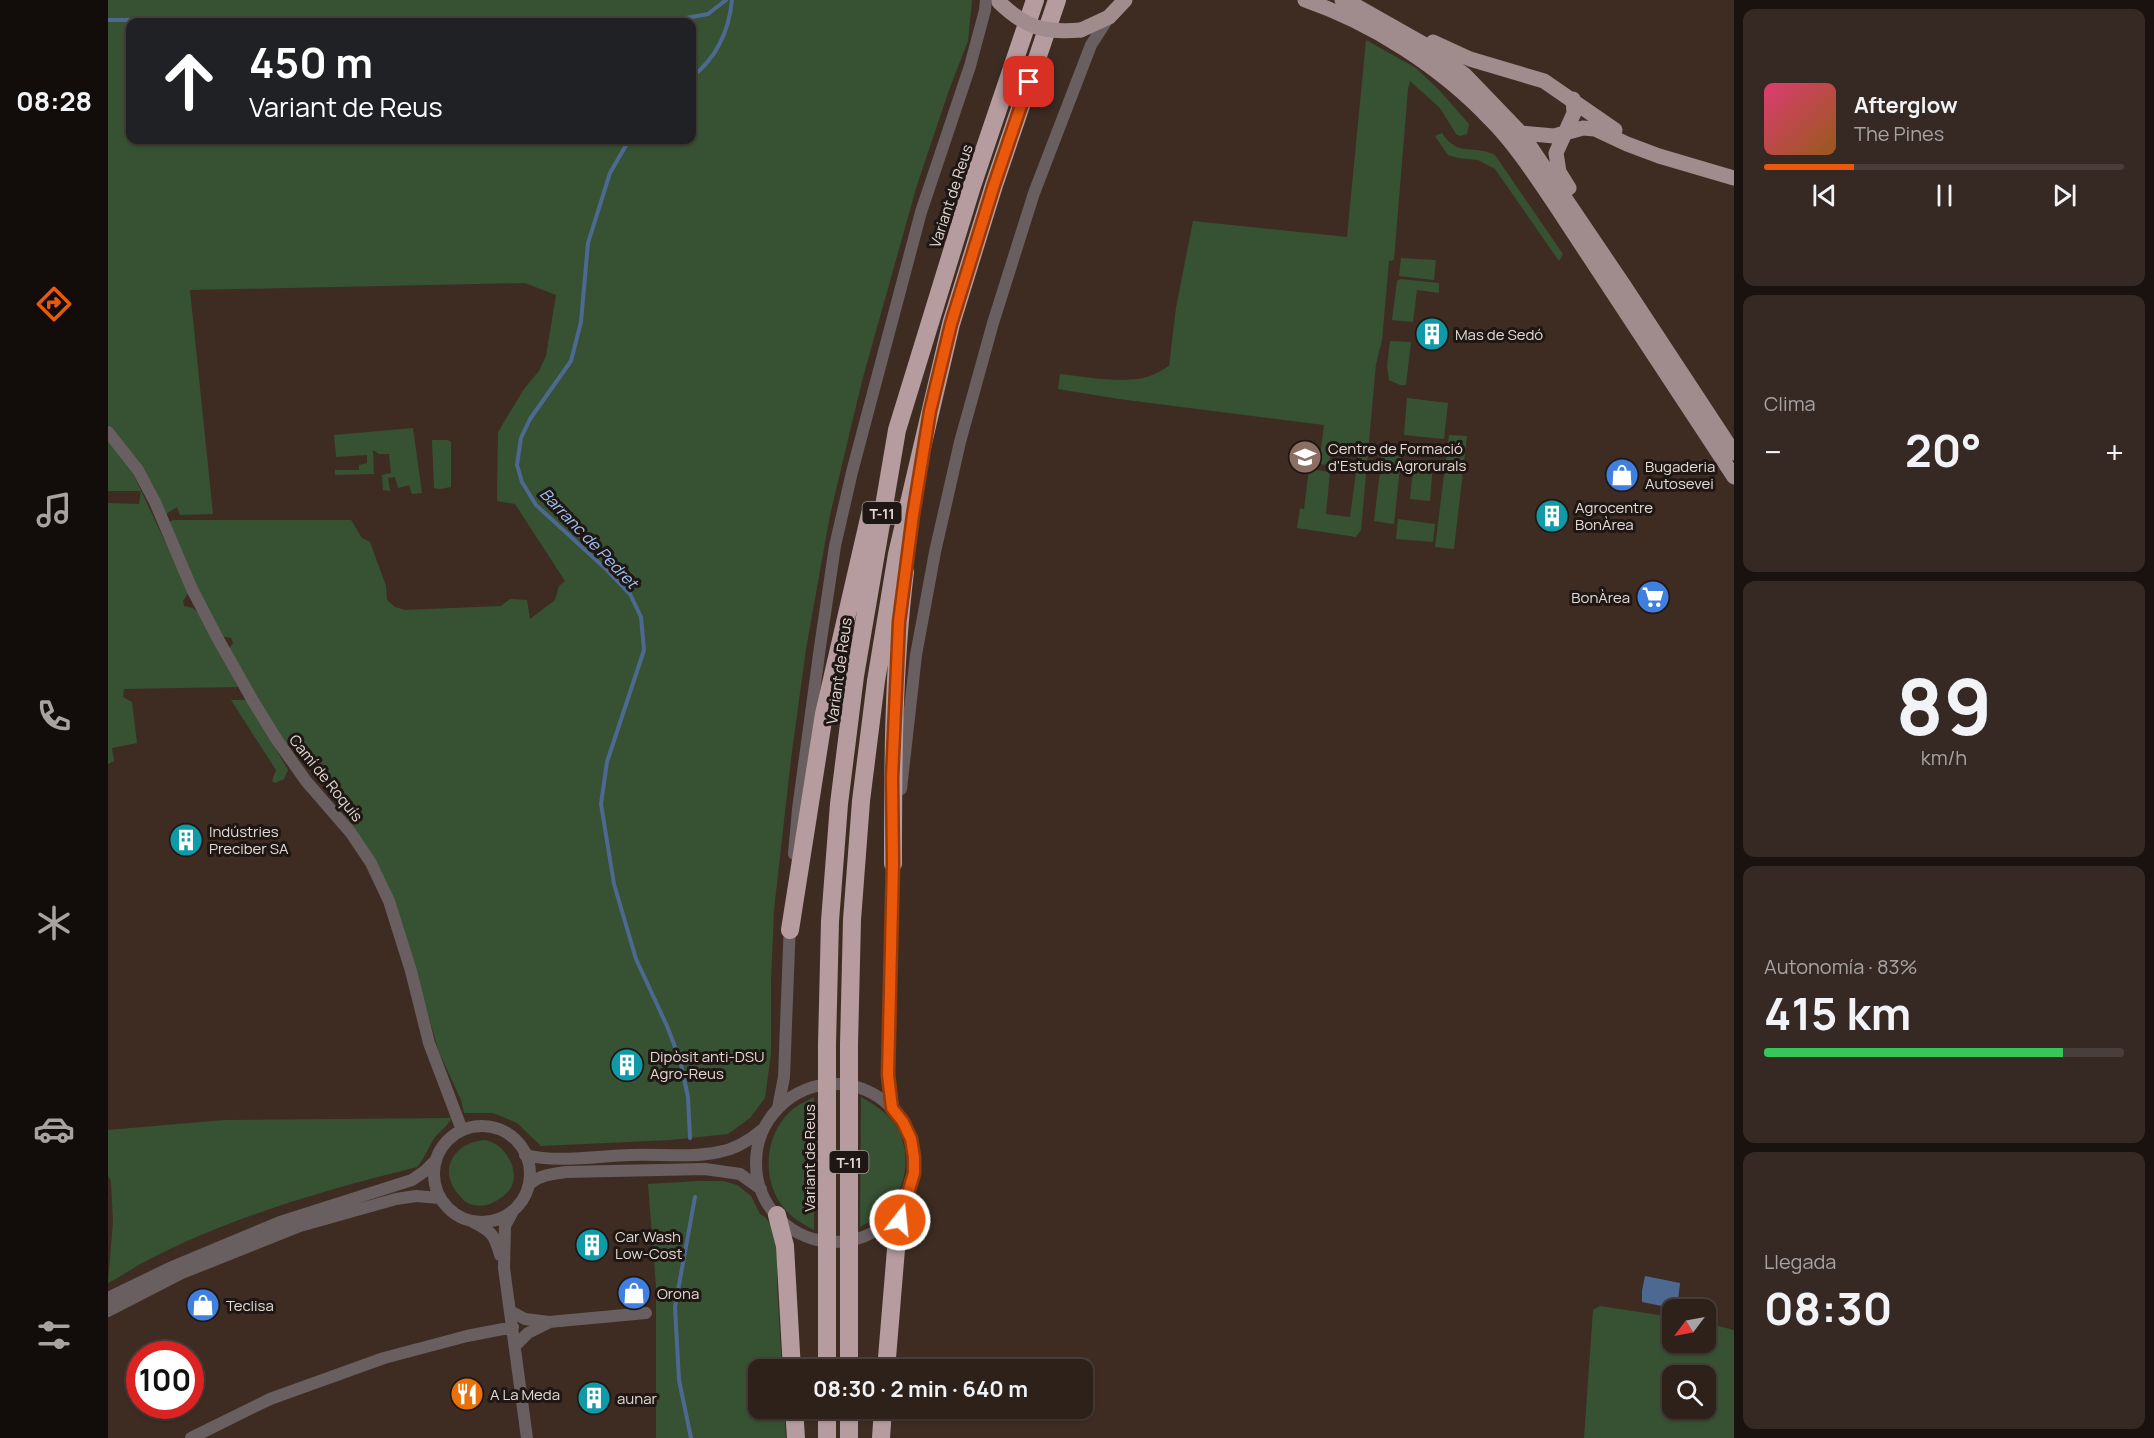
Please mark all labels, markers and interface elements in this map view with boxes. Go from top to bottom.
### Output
text: 450 m [249,33,373,91]
icon: ahead [150,42,228,120]
pin [1003,56,1054,107]
icon: arrive [1012,65,1045,98]
text: 08:28 [16,82,92,119]
text: Variant de Reus [249,88,443,125]
text: Afterglow [1854,90,1958,120]
text: The Pines [1854,120,1944,147]
street label: Variant de Reus [924,142,978,250]
icon: previous [1808,179,1841,212]
icon: pause [1928,179,1961,212]
icon: next [2048,179,2081,212]
icon: directions [33,283,75,325]
building icon: Mas de Sedó [1414,316,1450,352]
place label: Mas de Sedó [1455,324,1543,345]
text: Clima [1764,390,1816,417]
text: 20° [1905,419,1982,481]
text: − [1764,429,1782,474]
text: + [2105,429,2124,474]
place label: Centre de Formació d'Estudis Agrorurals [1328,438,1466,476]
school or university icon: Centre de Formació d'Estudis Agrorurals [1287,439,1323,475]
place label: Bugaderia Autosevei [1645,456,1715,494]
shop icon: Bugaderia Autosevei [1604,457,1640,493]
water label: Barranc de Pedret [535,483,644,594]
icon: music [33,489,75,531]
place label: Agrocentre BonÀrea [1575,497,1653,535]
building icon: Agrocentre BonÀrea [1534,498,1570,534]
road number: T-11 [862,502,902,524]
supermarket icon: BonÀrea [1635,579,1671,615]
place label: BonÀrea [1571,587,1630,608]
street label: Variant de Reus [821,616,857,726]
text: 89 [1896,652,1992,758]
icon: phone [33,695,75,737]
street label: Camí de Roquís [284,730,368,826]
text: km/h [1921,744,1967,771]
place label: Indústries Preciber SA [209,821,289,859]
building icon: Indústries Preciber SA [168,822,204,858]
icon: climate [33,902,75,944]
text: Autonomía · 83% [1764,953,1918,980]
text: 415 km [1764,982,1911,1044]
place label: Dipòsit anti-DSU Agro-Reus [650,1046,765,1084]
building icon: Dipòsit anti-DSU Agro-Reus [609,1047,645,1083]
street label: Variant de Reus [799,1104,820,1212]
icon: car [33,1108,75,1150]
road number: T-11 [830,1151,868,1173]
position arrow [868,1188,932,1252]
place label: Car Wash Low-Cost [615,1226,682,1264]
building icon: Car Wash Low-Cost [574,1227,610,1263]
text: Llegada [1764,1248,1836,1275]
shop icon: Orona [616,1275,652,1311]
text: 08:30 [1764,1277,1892,1339]
place label: Orona [657,1283,699,1304]
shop icon: Teclisa [185,1287,221,1323]
place label: Teclisa [226,1295,274,1316]
north arrow [1662,1299,1716,1353]
map controls [1662,1299,1716,1419]
icon: filters [33,1314,75,1356]
speed limit sign: 100 [126,1341,204,1419]
button: search [1662,1365,1716,1419]
text: 08:30 · 2 min · 640 m [813,1374,1028,1404]
restaurant icon: A La Meda [449,1376,485,1412]
building icon: aunar [576,1380,612,1416]
place label: A La Meda [490,1384,560,1405]
place label: aunar [617,1388,657,1409]

